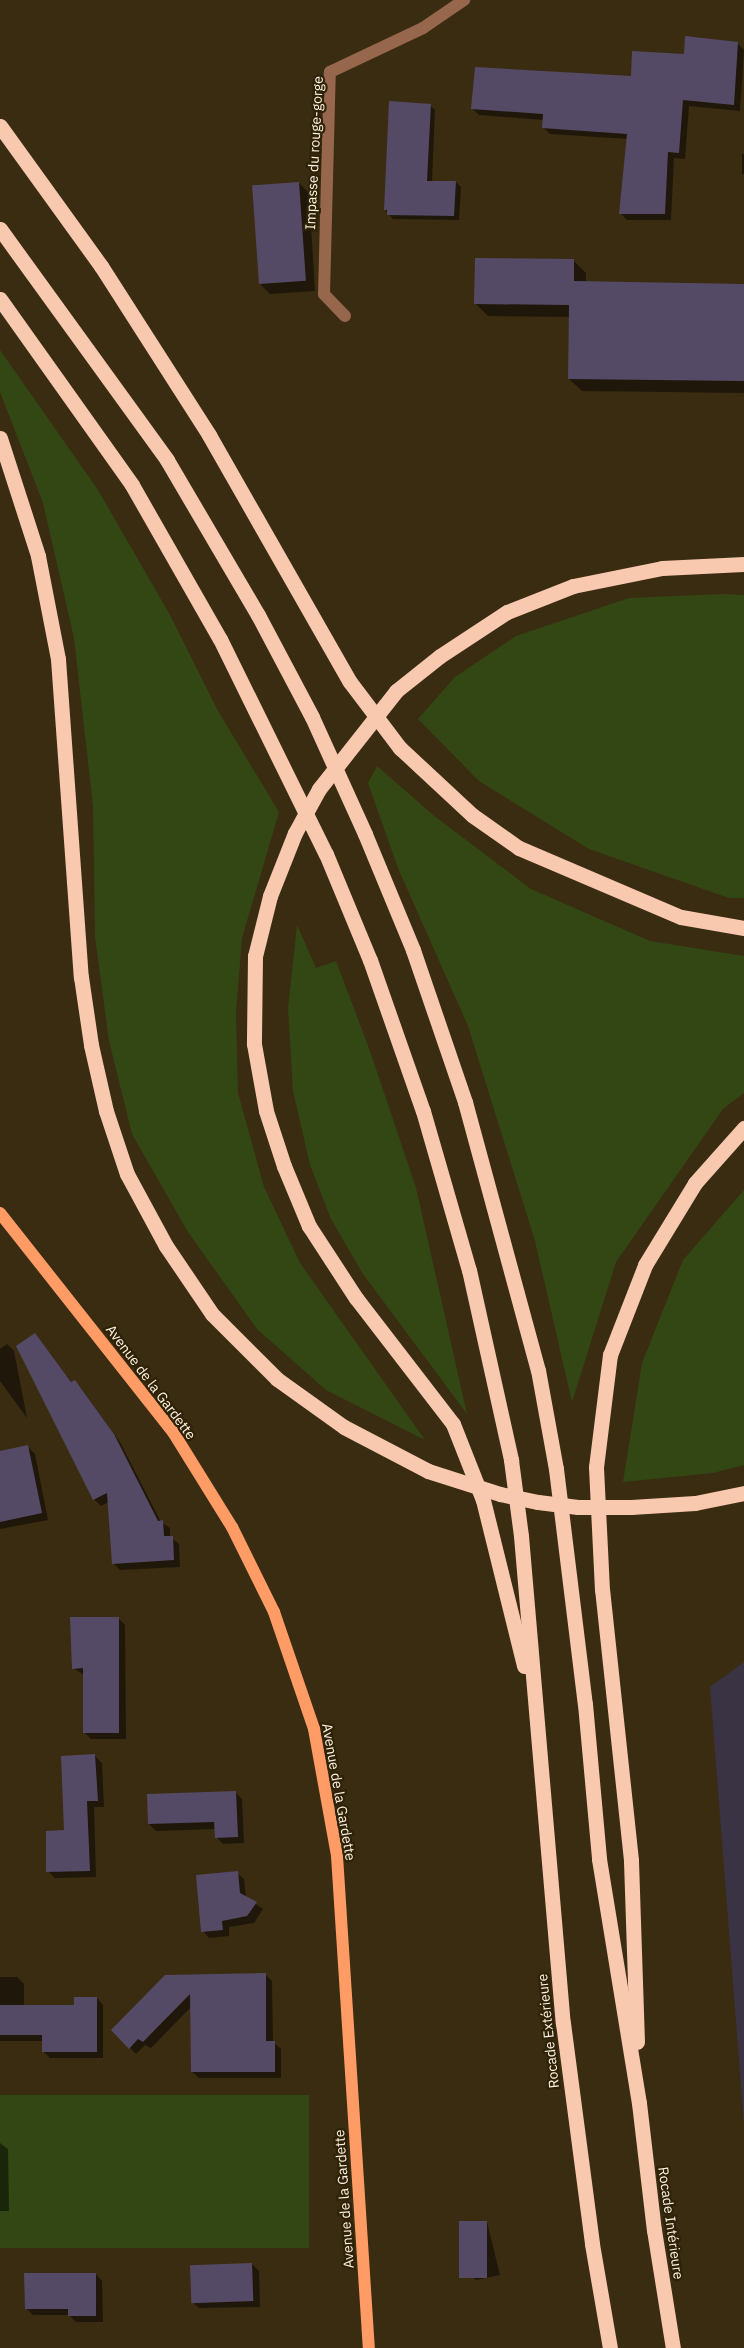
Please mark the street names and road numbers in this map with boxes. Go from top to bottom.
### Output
street label: Impasse du rouge-gorge [302,76,326,230]
street label: Avenue de la Gardette [102,1321,200,1443]
street label: Avenue de la Gardette [319,1722,359,1862]
street label: Rocade Extérieure [534,1973,562,2089]
street label: Avenue de la Gardette [331,2129,357,2269]
street label: Rocade Intérieure [655,2166,687,2280]

